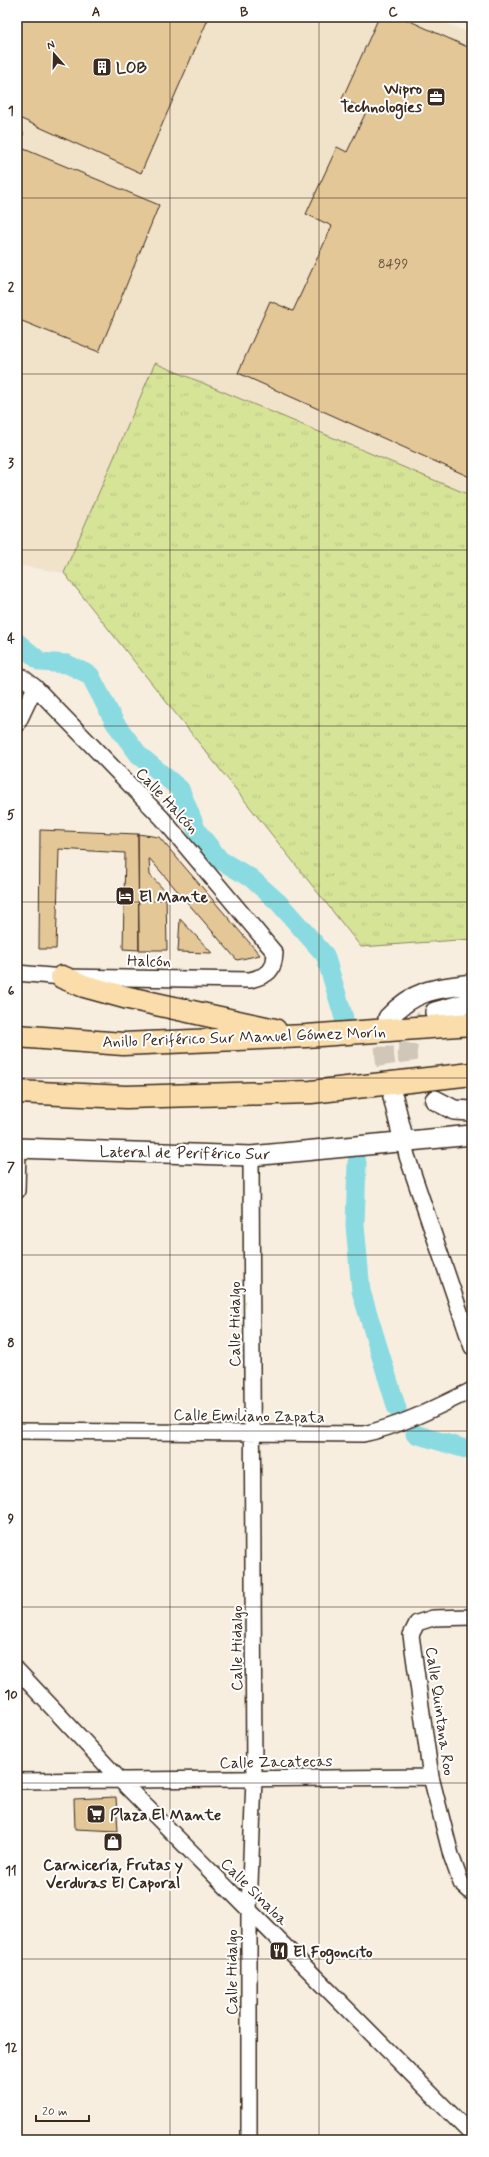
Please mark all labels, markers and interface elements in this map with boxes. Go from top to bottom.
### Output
text: A [92,4,100,21]
text: B [240,4,249,21]
text: C [388,4,398,21]
north arrow [34,34,74,74]
text: N [45,38,57,53]
building icon: LOB [91,56,113,78]
place label: LOB [116,58,147,79]
place label: Wipro Technologies [340,79,423,120]
office icon: Wipro Technologies [425,86,447,108]
text: 1 [8,103,14,120]
house number: 8499 [378,255,408,273]
text: 2 [8,279,15,296]
text: 3 [8,455,14,472]
text: 4 [7,631,15,648]
street label: Calle Halcón [131,763,203,839]
text: 5 [7,807,15,824]
hotel icon: El Mante [114,885,136,907]
place label: El Mante [139,887,208,908]
street label: Halcón [127,951,171,972]
text: 6 [8,983,15,1000]
street label: Anillo Periférico Sur Manuel Gómez Morín [102,1022,386,1053]
street label: Lateral de Periférico Sur [100,1142,271,1165]
text: 7 [7,1159,15,1176]
street label: Calle Hidalgo [225,1281,246,1367]
text: 8 [7,1335,15,1352]
street label: Calle Emiliano Zapata [173,1405,325,1428]
text: 9 [8,1511,15,1528]
street label: Calle Hidalgo [227,1605,248,1691]
street label: Calle Quintana Roo [420,1645,459,1777]
text: 10 [4,1687,18,1704]
street label: Calle Zacatecas [219,1751,333,1774]
supermarket icon: Plaza El Mante [85,1803,107,1825]
place label: Plaza El Mante [110,1805,221,1826]
shop icon: Carnicería, Frutas y Verduras El Caporal [102,1831,124,1853]
street label: Calle Sinaloa [215,1854,293,1931]
place label: Carnicería, Frutas y Verduras El Caporal [43,1855,183,1894]
text: 11 [5,1863,17,1880]
street label: Calle Hidalgo [222,1929,243,2015]
restaurant icon: El Fogoncito [268,1940,290,1962]
place label: El Fogoncito [293,1942,373,1965]
text: 12 [5,2040,17,2057]
scale bar [36,2097,89,2123]
text: 20 m [42,2104,68,2120]

